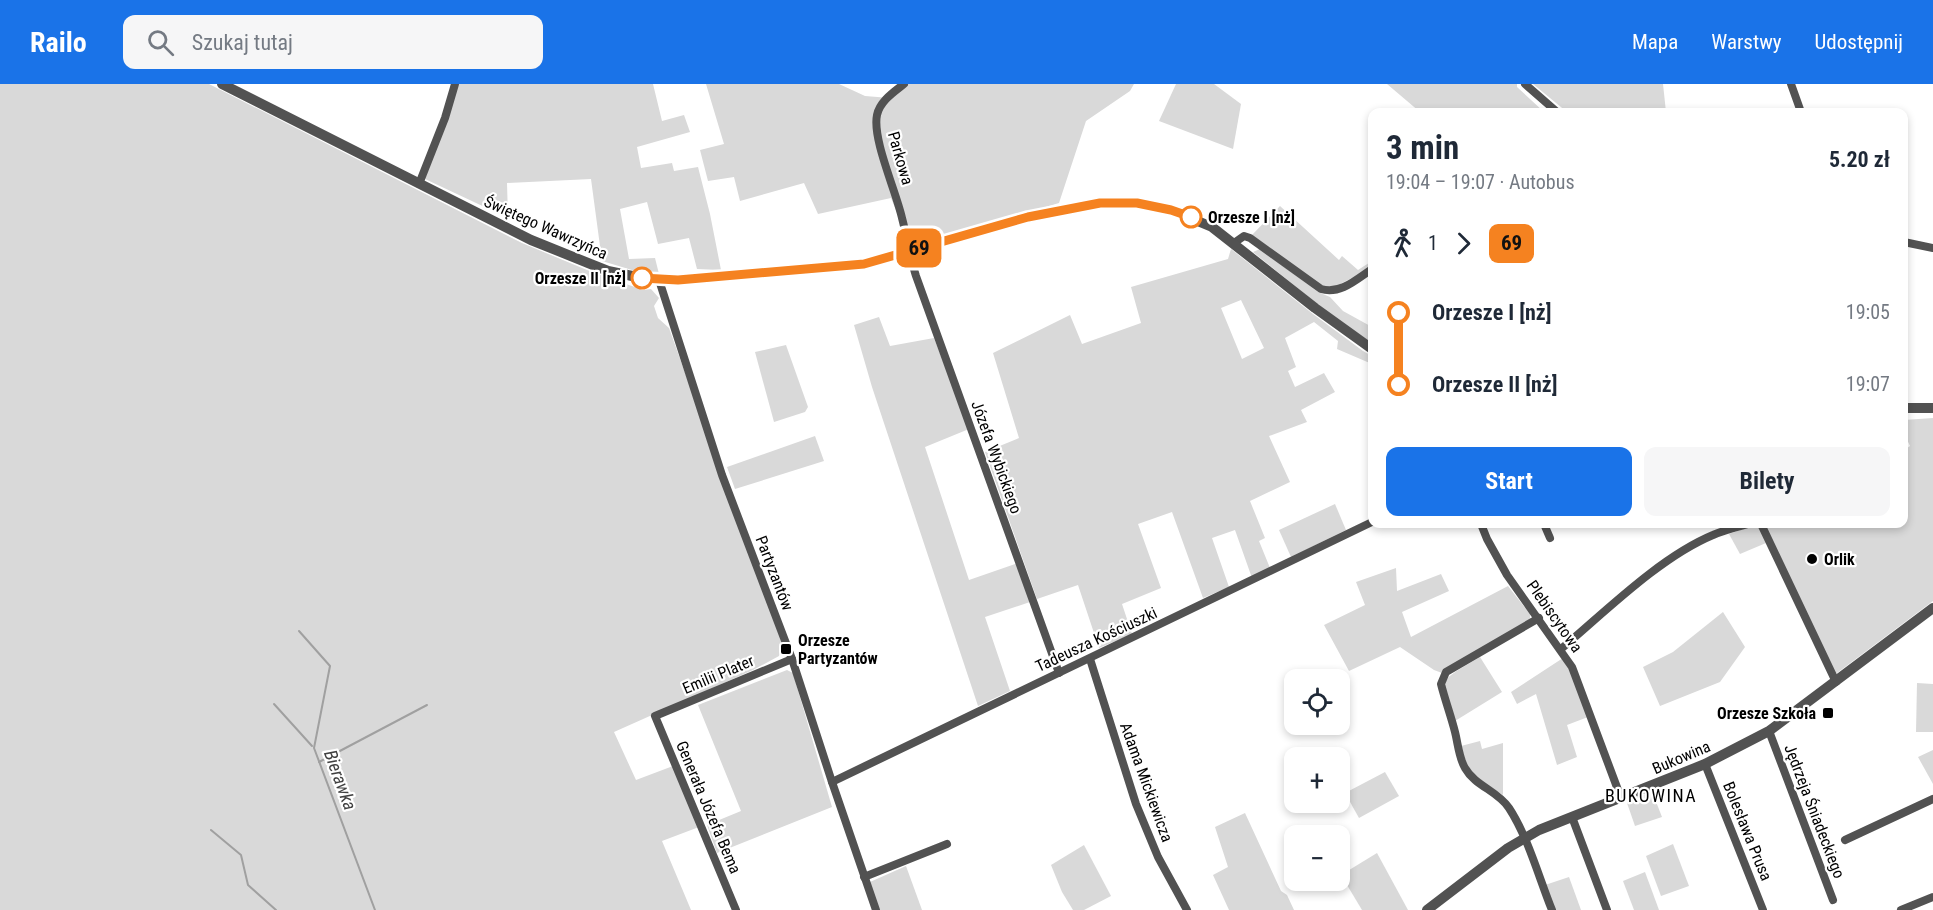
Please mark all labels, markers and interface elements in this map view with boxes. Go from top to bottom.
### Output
search box [123,15,543,69]
text: Railo [30,26,87,59]
icon: search [144,26,177,59]
text: Szukaj tutaj [192,30,293,55]
text: Mapa [1632,30,1678,54]
text: Warstwy [1711,30,1782,54]
text: Udostępnij [1815,30,1903,54]
text: 3 min [1386,128,1459,167]
street label: Parkowa [884,129,917,187]
text: 5.20 zł [1829,147,1890,172]
text: 19:04 – 19:07 · Autobus [1386,170,1575,194]
street label: Świętego Wawrzyńca [481,192,610,263]
marker: Orzesze I [nż] [1180,206,1202,228]
place label: Orzesze I [nż] [1208,208,1295,227]
icon: walk [1386,227,1419,260]
icon: forward [1447,227,1480,260]
line badge: 69 [892,228,946,268]
text: 1 [1428,231,1438,255]
text: 69 [1501,231,1522,255]
text: 69 [908,236,930,260]
marker: Orzesze II [nż] [631,267,653,289]
place label: Orzesze II [nż] [535,269,626,288]
text: Orzesze I [nż] [1432,300,1552,325]
text: 19:05 [1846,300,1890,324]
text: Orzesze II [nż] [1432,372,1558,397]
text: 19:07 [1846,372,1890,396]
street label: Józefa Wybickiego [967,398,1026,516]
button: Start [1386,447,1632,516]
button: Bilety [1644,447,1890,516]
street label: Partyzantów [752,533,797,613]
place label: Orlik [1824,550,1855,569]
marker: Orlik [1805,552,1819,566]
street label: Plebiscytowa [1523,577,1586,656]
street label: Tadeusza Kościuszki [1032,603,1160,676]
place label: Orzesze Partyzantów [798,631,878,668]
marker: Orzesze Partyzantów [779,642,793,656]
street label: Emilii Plater [680,651,757,698]
map controls [1284,669,1350,891]
button: locate [1284,669,1350,735]
place label: Orzesze Szkoła [1717,704,1816,723]
marker: Orzesze Szkoła [1821,706,1835,720]
street label: Adama Mickiewicza [1116,720,1177,845]
street label: Bukowina [1649,737,1713,778]
street label: Generała Józefa Bema [672,738,745,876]
street label: Jędrzeja Śniadeckiego [1780,742,1849,881]
water label: Bierawka [320,747,361,813]
button: + [1284,747,1350,813]
street label: Bolesława Prusa [1719,779,1776,883]
district label: BUKOWINA [1605,785,1697,806]
button: − [1284,825,1350,891]

